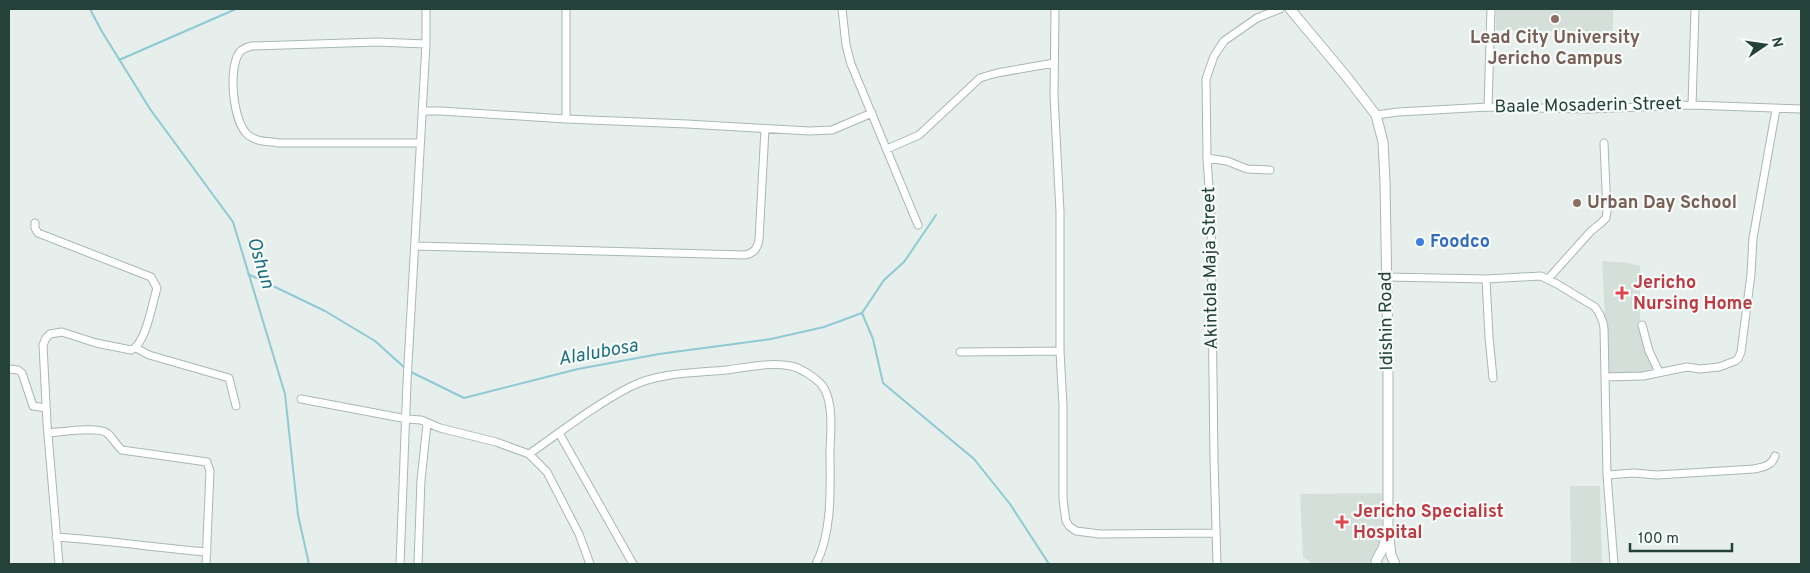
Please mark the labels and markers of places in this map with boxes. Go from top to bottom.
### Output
marker: Lead City University Jericho Campus [1549,13,1561,25]
place label: Lead City University Jericho Campus [1470,27,1640,71]
place label: Urban Day School [1587,192,1737,215]
marker: Urban Day School [1571,197,1583,209]
place label: Foodco [1430,231,1490,254]
marker: Foodco [1414,236,1426,248]
place label: Jericho Nursing Home [1633,272,1752,316]
marker: Jericho Nursing Home [1615,286,1629,300]
place label: Jericho Specialist Hospital [1353,501,1504,545]
marker: Jericho Specialist Hospital [1335,515,1349,529]

